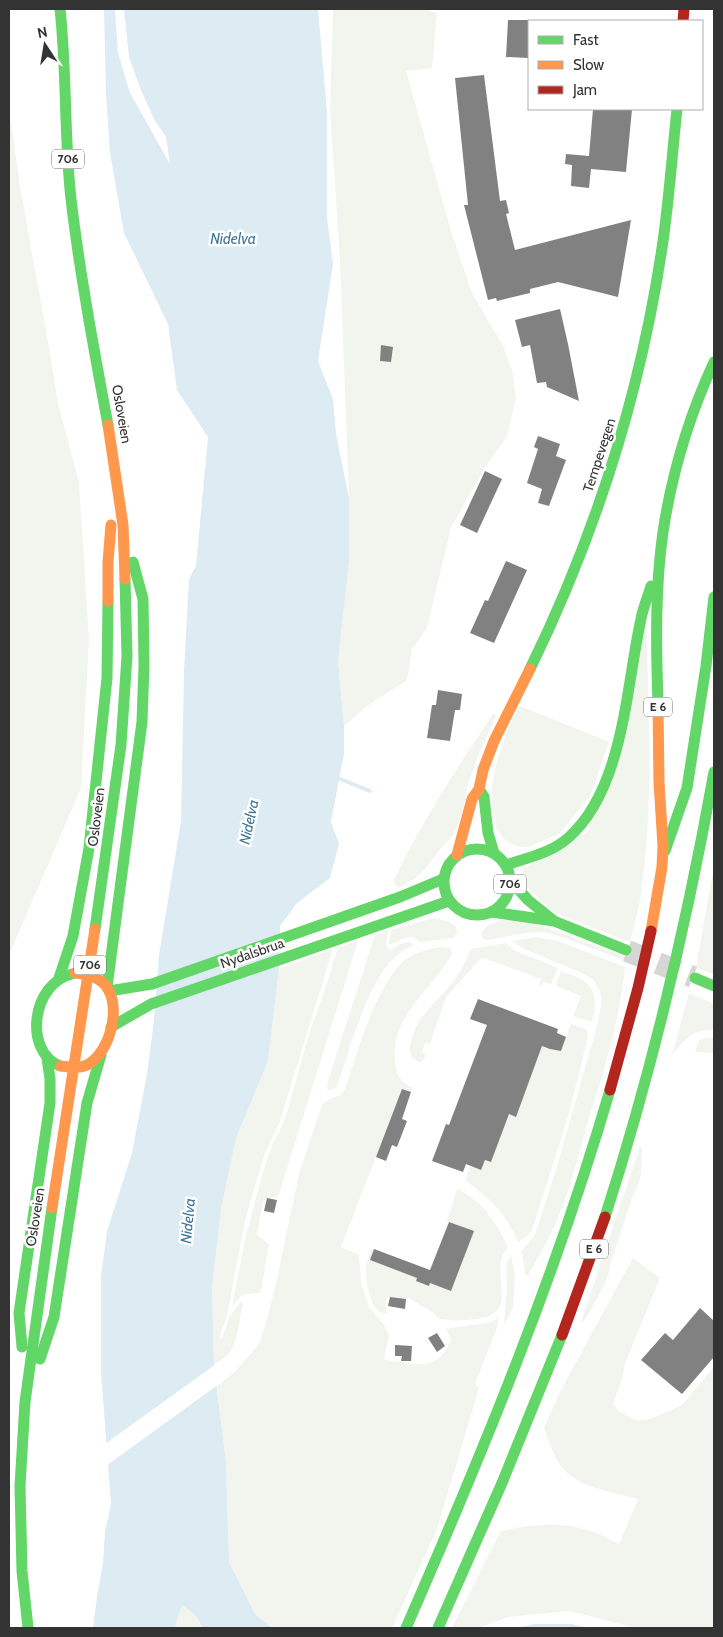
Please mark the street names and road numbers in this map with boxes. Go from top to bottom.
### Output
road number: 706 [52,150,84,168]
street label: Osloveien [108,383,136,445]
street label: Tempevegen [579,416,619,494]
road number: E 6 [644,698,672,716]
street label: Osloveien [83,786,109,847]
road number: 706 [494,874,526,894]
street label: Nydalsbrua [218,934,287,972]
road number: 706 [74,956,106,974]
street label: Osloveien [21,1186,49,1248]
road number: E 6 [580,1240,608,1258]

